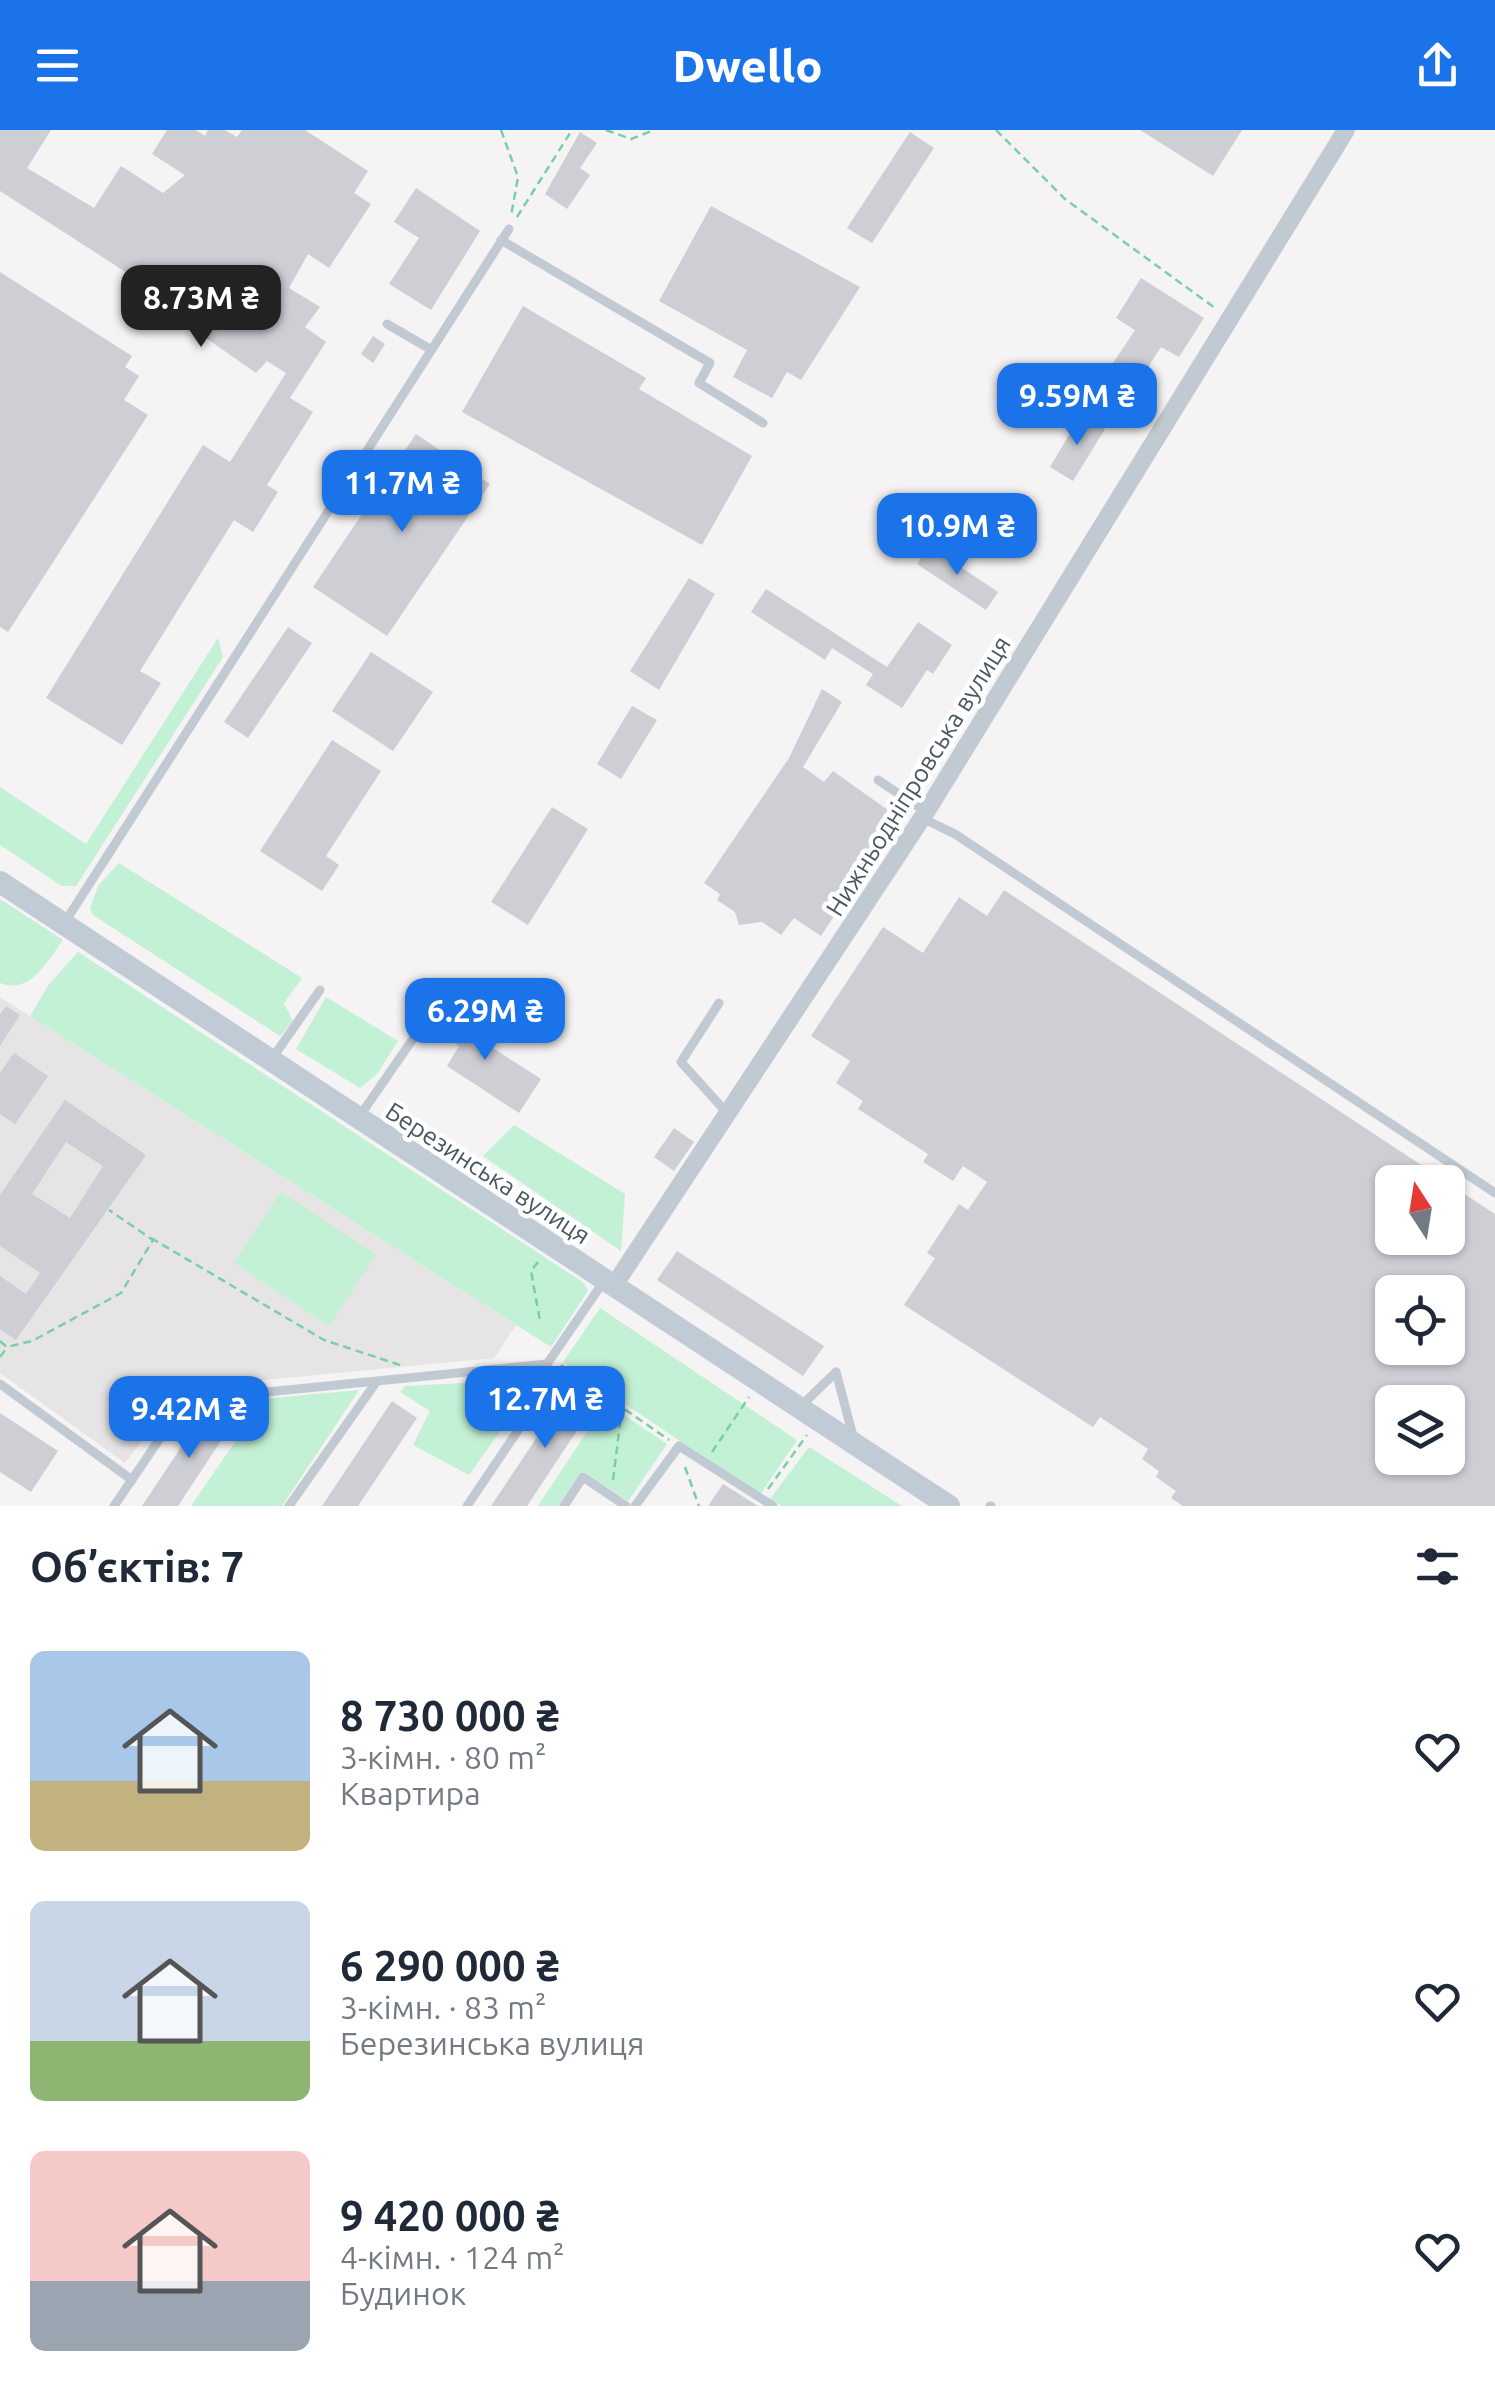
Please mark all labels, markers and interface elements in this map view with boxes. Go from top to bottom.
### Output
icon: menu [30,38,85,93]
icon: share [1410,38,1465,93]
text: Dwello [673,40,822,91]
pin: 8.73M ₴ [109,265,293,350]
text: 8.73M ₴ [143,279,259,315]
pin: 9.59M ₴ [985,363,1169,448]
text: 9.59M ₴ [1019,377,1135,413]
pin: 11.7M ₴ [310,450,494,535]
text: 11.7M ₴ [344,464,460,500]
pin: 10.9M ₴ [865,493,1049,578]
text: 10.9M ₴ [899,507,1015,543]
street label: Нижньодніпровська вулиця [820,631,1016,921]
pin: 6.29M ₴ [393,978,577,1063]
text: 6.29M ₴ [427,992,543,1028]
street label: Березинська вулиця [381,1096,595,1250]
north arrow [1375,1165,1465,1255]
map controls [1375,1165,1465,1475]
button: locate [1375,1275,1465,1365]
pin: 12.7M ₴ [453,1366,637,1451]
pin: 9.42M ₴ [97,1376,281,1461]
text: 12.7M ₴ [487,1380,603,1416]
button: layers [1375,1385,1465,1475]
text: 9.42M ₴ [131,1390,247,1426]
icon: filters [1410,1539,1465,1594]
text: Об’єктів: 7 [30,1543,244,1590]
icon: home [110,1691,230,1811]
text: 8 730 000 ₴ [340,1692,559,1739]
icon: heart [1410,1724,1465,1779]
text: 3-кімн. · 80 m² [340,1739,546,1775]
text: Квартира [340,1775,481,1811]
icon: home [110,1941,230,2061]
text: 6 290 000 ₴ [340,1942,559,1989]
icon: heart [1410,1974,1465,2029]
text: 3-кімн. · 83 m² [340,1989,546,2025]
text: Березинська вулиця [340,2025,644,2061]
icon: home [110,2191,230,2311]
text: 9 420 000 ₴ [340,2192,559,2239]
icon: heart [1410,2224,1465,2279]
text: 4-кімн. · 124 m² [340,2239,565,2275]
text: Будинок [340,2275,466,2311]

